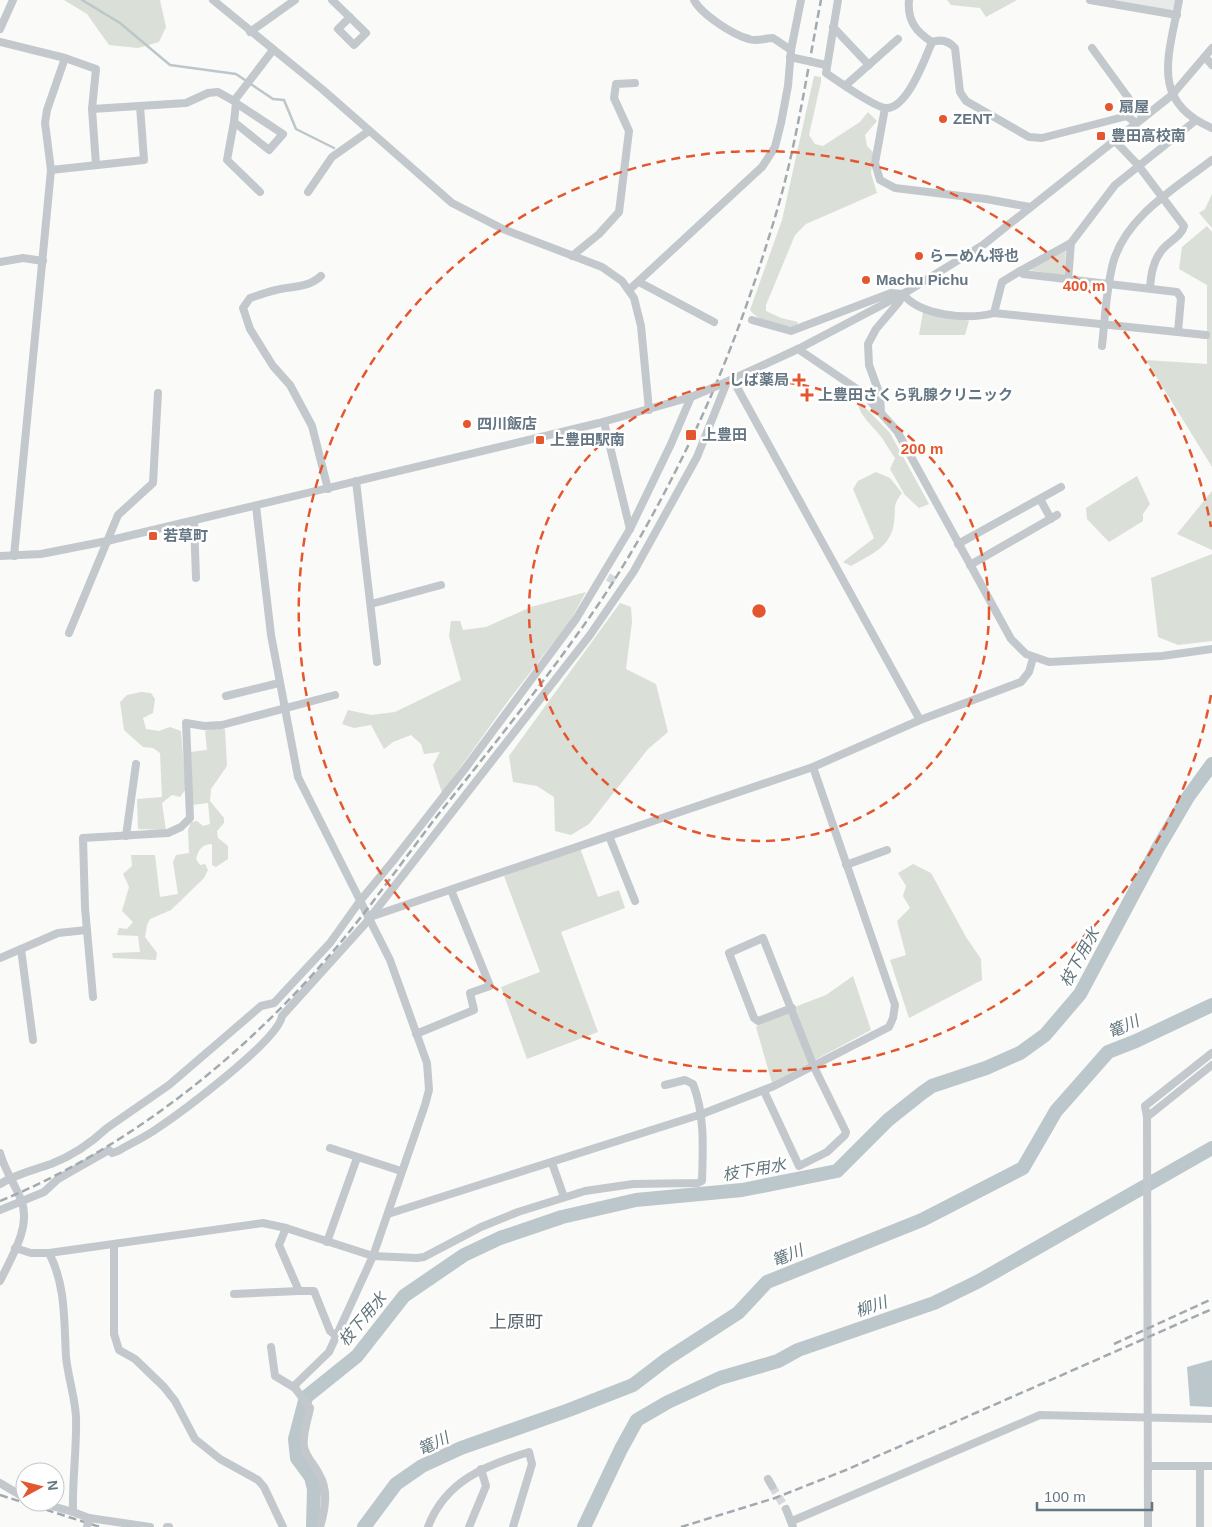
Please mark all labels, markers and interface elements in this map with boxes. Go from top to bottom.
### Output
place label: 扇屋 [1119,98,1149,115]
marker: 扇屋 [1103,101,1115,113]
place label: ZENT [953,110,992,127]
marker: ZENT [937,113,949,125]
place label: 豊田高校南 [1111,127,1186,144]
marker: 豊田高校南 [1095,130,1107,142]
place label: らーめん将也 [929,247,1019,264]
marker: らーめん将也 [913,250,925,262]
place label: Machu Pichu [876,271,969,288]
marker: Machu Pichu [860,274,872,286]
text: 400 m [1063,277,1105,294]
place label: しば薬局 [729,371,789,388]
marker: しば薬局 [793,374,805,386]
place label: 上豊田さくら乳腺クリニック [818,386,1013,403]
marker: 上豊田さくら乳腺クリニック [800,388,814,402]
place label: 四川飯店 [477,415,537,432]
marker: 四川飯店 [461,418,473,430]
place label: 上豊田 [702,426,747,443]
marker: 上豊田 [684,428,698,442]
place label: 上豊田駅南 [550,431,625,448]
marker: 上豊田駅南 [534,434,546,446]
text: 200 m [901,440,943,457]
place label: 若草町 [163,527,208,544]
marker: 若草町 [147,530,159,542]
centre of rings [750,602,768,620]
water label: 枝下用水 [1056,923,1103,989]
water label: 篭川 [1105,1011,1143,1041]
water label: 枝下用水 [721,1155,789,1183]
water label: 篭川 [769,1241,807,1269]
water label: 枝下用水 [335,1288,391,1349]
water label: 柳川 [853,1293,891,1320]
district label: 上原町 [489,1312,543,1332]
water label: 篭川 [415,1428,453,1458]
north arrow [15,1462,65,1512]
text: N [44,1479,61,1491]
scale bar [1037,1480,1152,1512]
text: 100 m [1044,1488,1086,1505]

